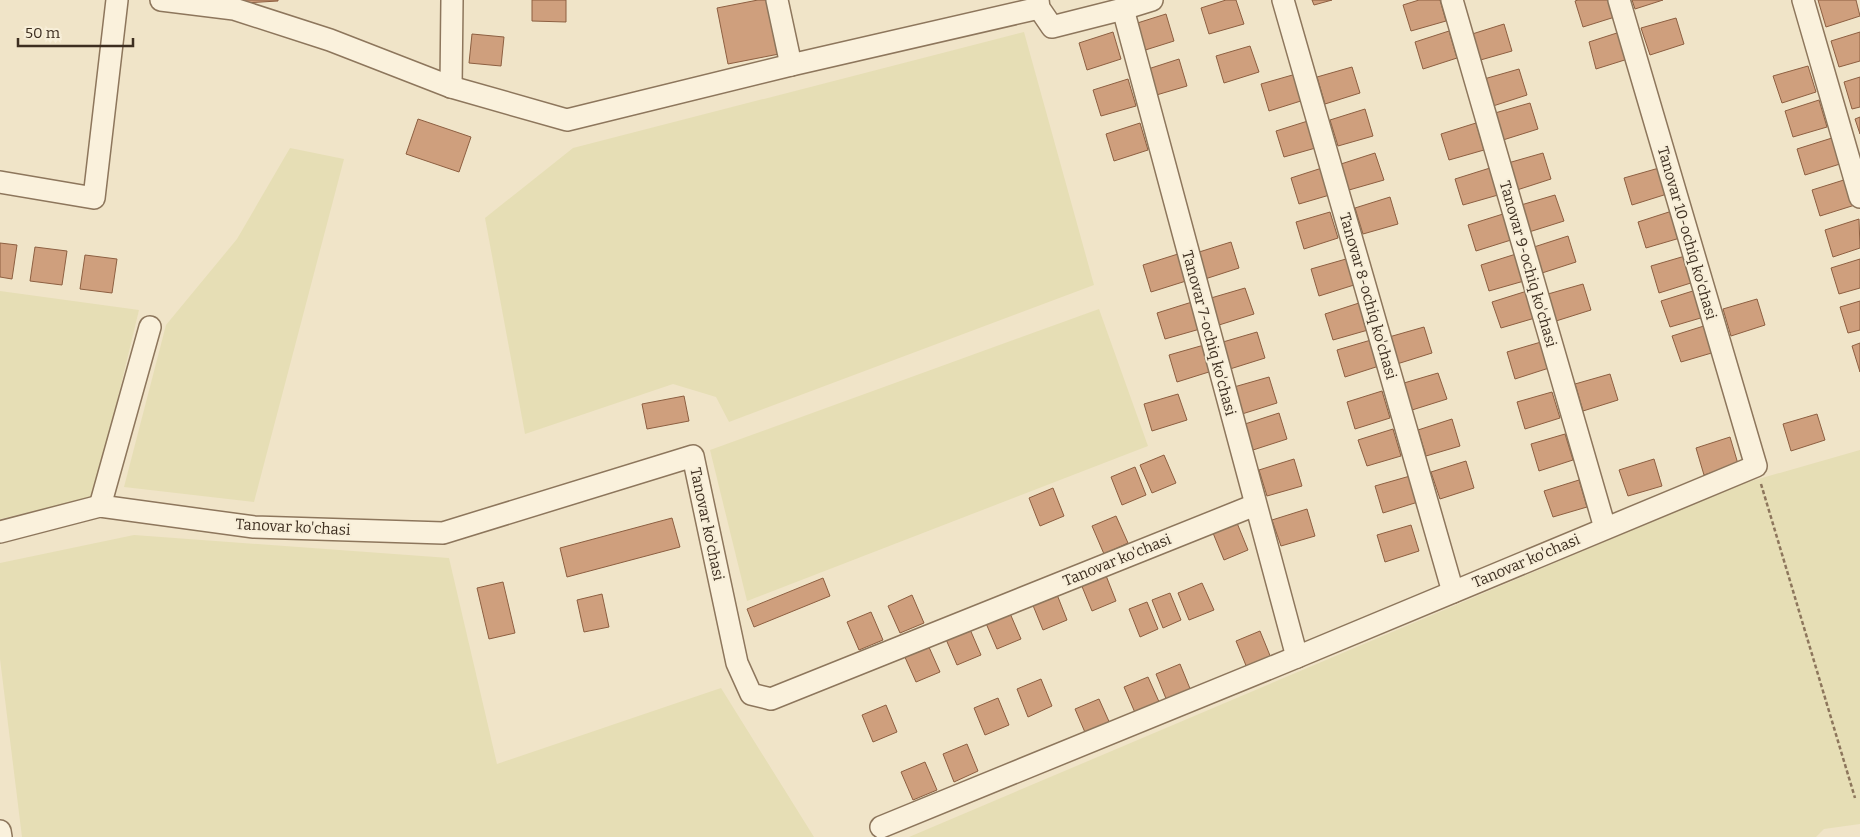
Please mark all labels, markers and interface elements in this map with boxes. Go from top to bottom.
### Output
scale bar [18,15,132,47]
text: 50 m [25,24,61,42]
street label: Tanovar 10-ochiq ko'chasi [1654,144,1720,322]
street label: Tanovar 9-ochiq ko'chasi [1496,179,1561,350]
street label: Tanovar 8-ochiq ko'chasi [1336,211,1401,382]
street label: Tanovar 7-ochiq ko'chasi [1178,248,1240,418]
street label: Tanovar ko'chasi [686,466,728,583]
street label: Tanovar ko'chasi [235,515,351,539]
street label: Tanovar ko'chasi [1060,530,1174,590]
street label: Tanovar ko'chasi [1470,530,1583,592]

